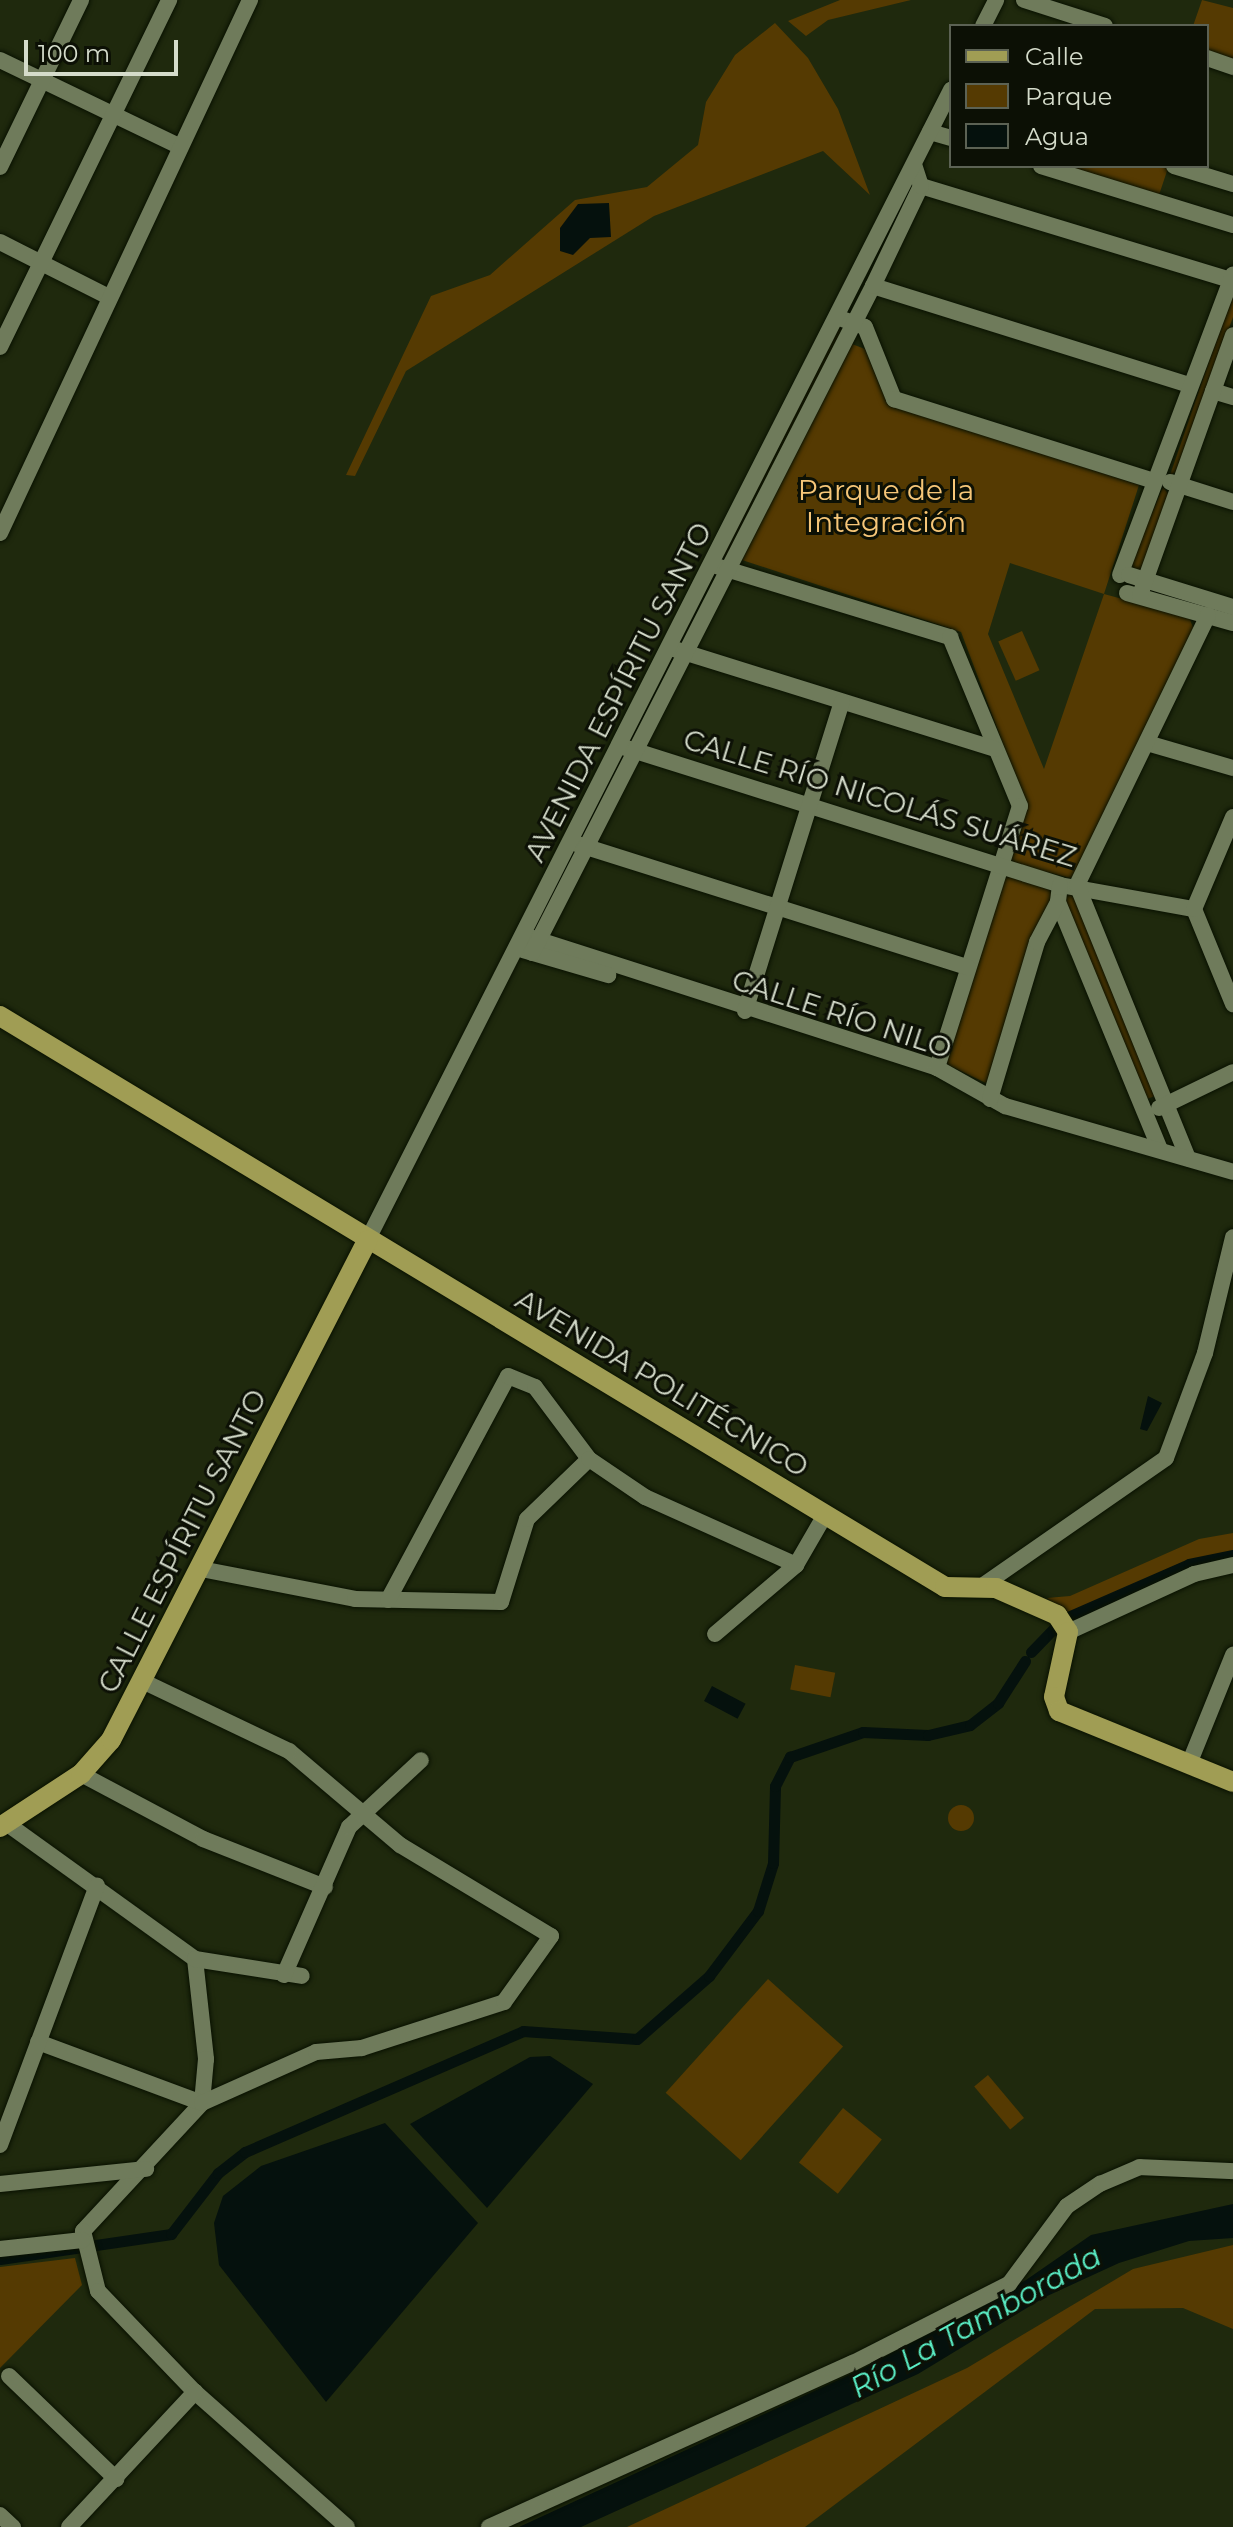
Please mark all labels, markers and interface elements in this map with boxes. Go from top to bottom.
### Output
scale bar [28,24,182,74]
legend [949,24,1209,168]
text: 100 m [38,39,110,68]
text: Calle [1025,42,1083,71]
text: Parque [1025,82,1112,111]
text: Agua [1025,122,1089,151]
park label: Parque de la Integración [798,473,974,539]
street label: AVENIDA ESPÍRITU SANTO [518,517,718,867]
street label: CALLE RÍO NICOLÁS SUÁREZ [680,722,1080,874]
street label: CALLE RÍO NILO [728,963,956,1065]
street label: AVENIDA POLITÉCNICO [510,1282,814,1484]
street label: CALLE ESPÍRITU SANTO [91,1384,273,1698]
water label: Río La Tamborada [844,2238,1108,2406]

